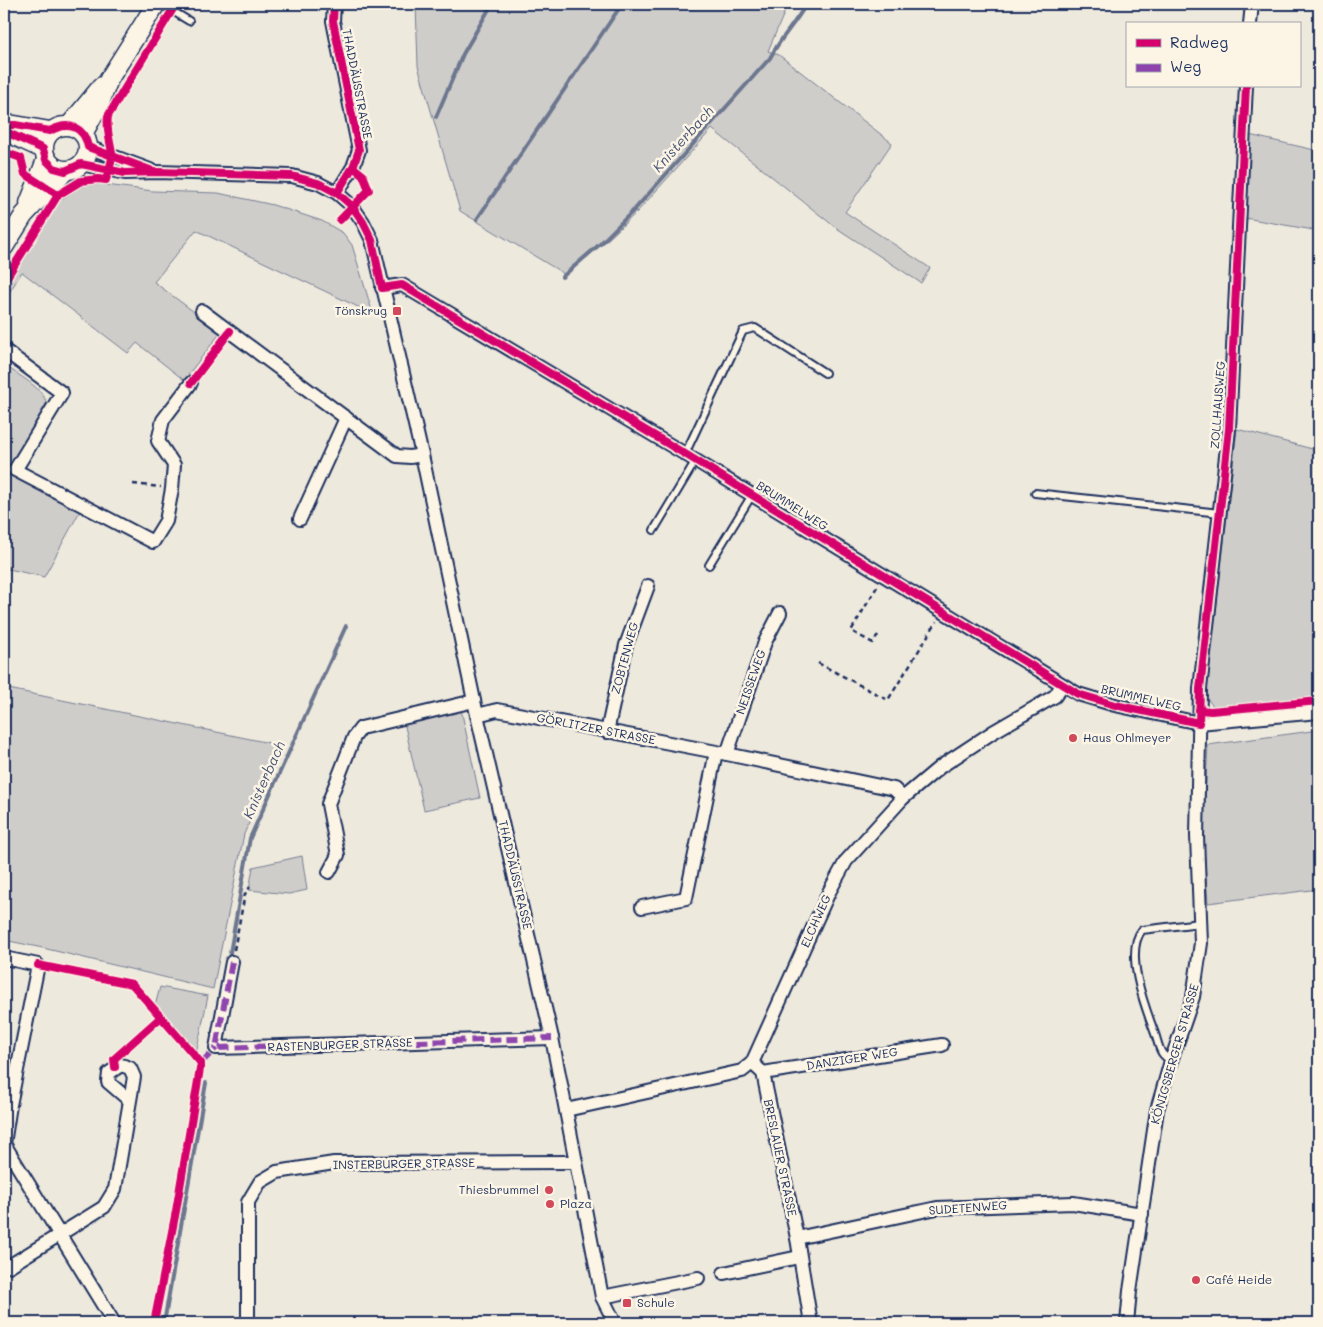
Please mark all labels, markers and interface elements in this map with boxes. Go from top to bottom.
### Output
legend [1126,22,1300,88]
street label: THADDÄUSSTRASSE [339,27,377,141]
text: Radweg [1170,32,1228,52]
text: Weg [1170,56,1201,76]
water label: Knisterbach [648,101,718,176]
place label: Tönskrug [335,302,387,318]
marker: Tönskrug [391,305,403,317]
street label: ZOLLHAUSWEG [1206,360,1228,449]
street label: BRUMMELWEG [754,477,832,534]
street label: ZOBTENWEG [607,620,641,695]
street label: NEISSEWEG [731,647,769,716]
street label: BRUMMELWEG [1100,680,1183,714]
street label: GÖRLITZER STRASSE [535,709,657,747]
place label: Haus Ohlmeyer [1083,729,1171,745]
marker: Haus Ohlmeyer [1067,732,1079,744]
water label: Knisterbach [238,738,289,822]
street label: THADDÄUSSTRASSE [496,818,536,931]
street label: ELCHWEG [796,891,834,950]
street label: KÖNIGSBERGER STRASSE [1146,981,1202,1126]
street label: RASTENBURGER STRASSE [267,1033,413,1055]
street label: DANZIGER WEG [805,1043,899,1073]
street label: BRESLAUER STRASSE [761,1098,801,1218]
street label: INSTERBURGER STRASSE [333,1154,475,1172]
place label: Thiesbrummel [459,1181,539,1197]
marker: Thiesbrummel [543,1184,555,1196]
place label: Plaza [560,1195,592,1211]
street label: SUDETENWEG [928,1196,1008,1218]
marker: Plaza [544,1198,556,1210]
place label: Café Heide [1206,1271,1272,1287]
marker: Café Heide [1190,1274,1202,1286]
place label: Schule [637,1294,675,1310]
marker: Schule [621,1297,633,1309]

